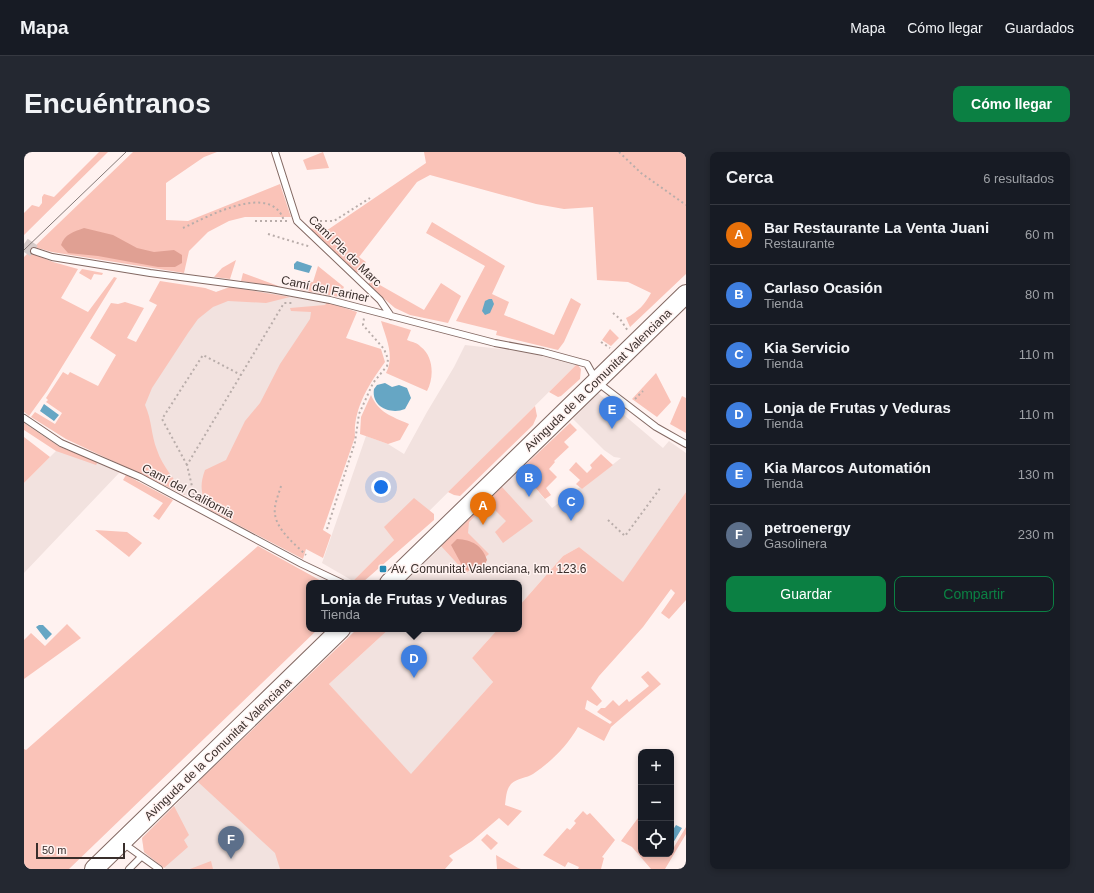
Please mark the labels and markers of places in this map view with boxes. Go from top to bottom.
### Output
pin: E [599,396,625,429]
pin: B [516,464,542,497]
pin: C [558,488,584,521]
pin: A [470,492,496,525]
place label: Av. Comunitat Valenciana, km. 123.6 [391,562,587,576]
marker: Av. Comunitat Valenciana, km. 123.6 [378,564,388,574]
pin: D [401,645,427,678]
pin: F [218,826,244,859]

